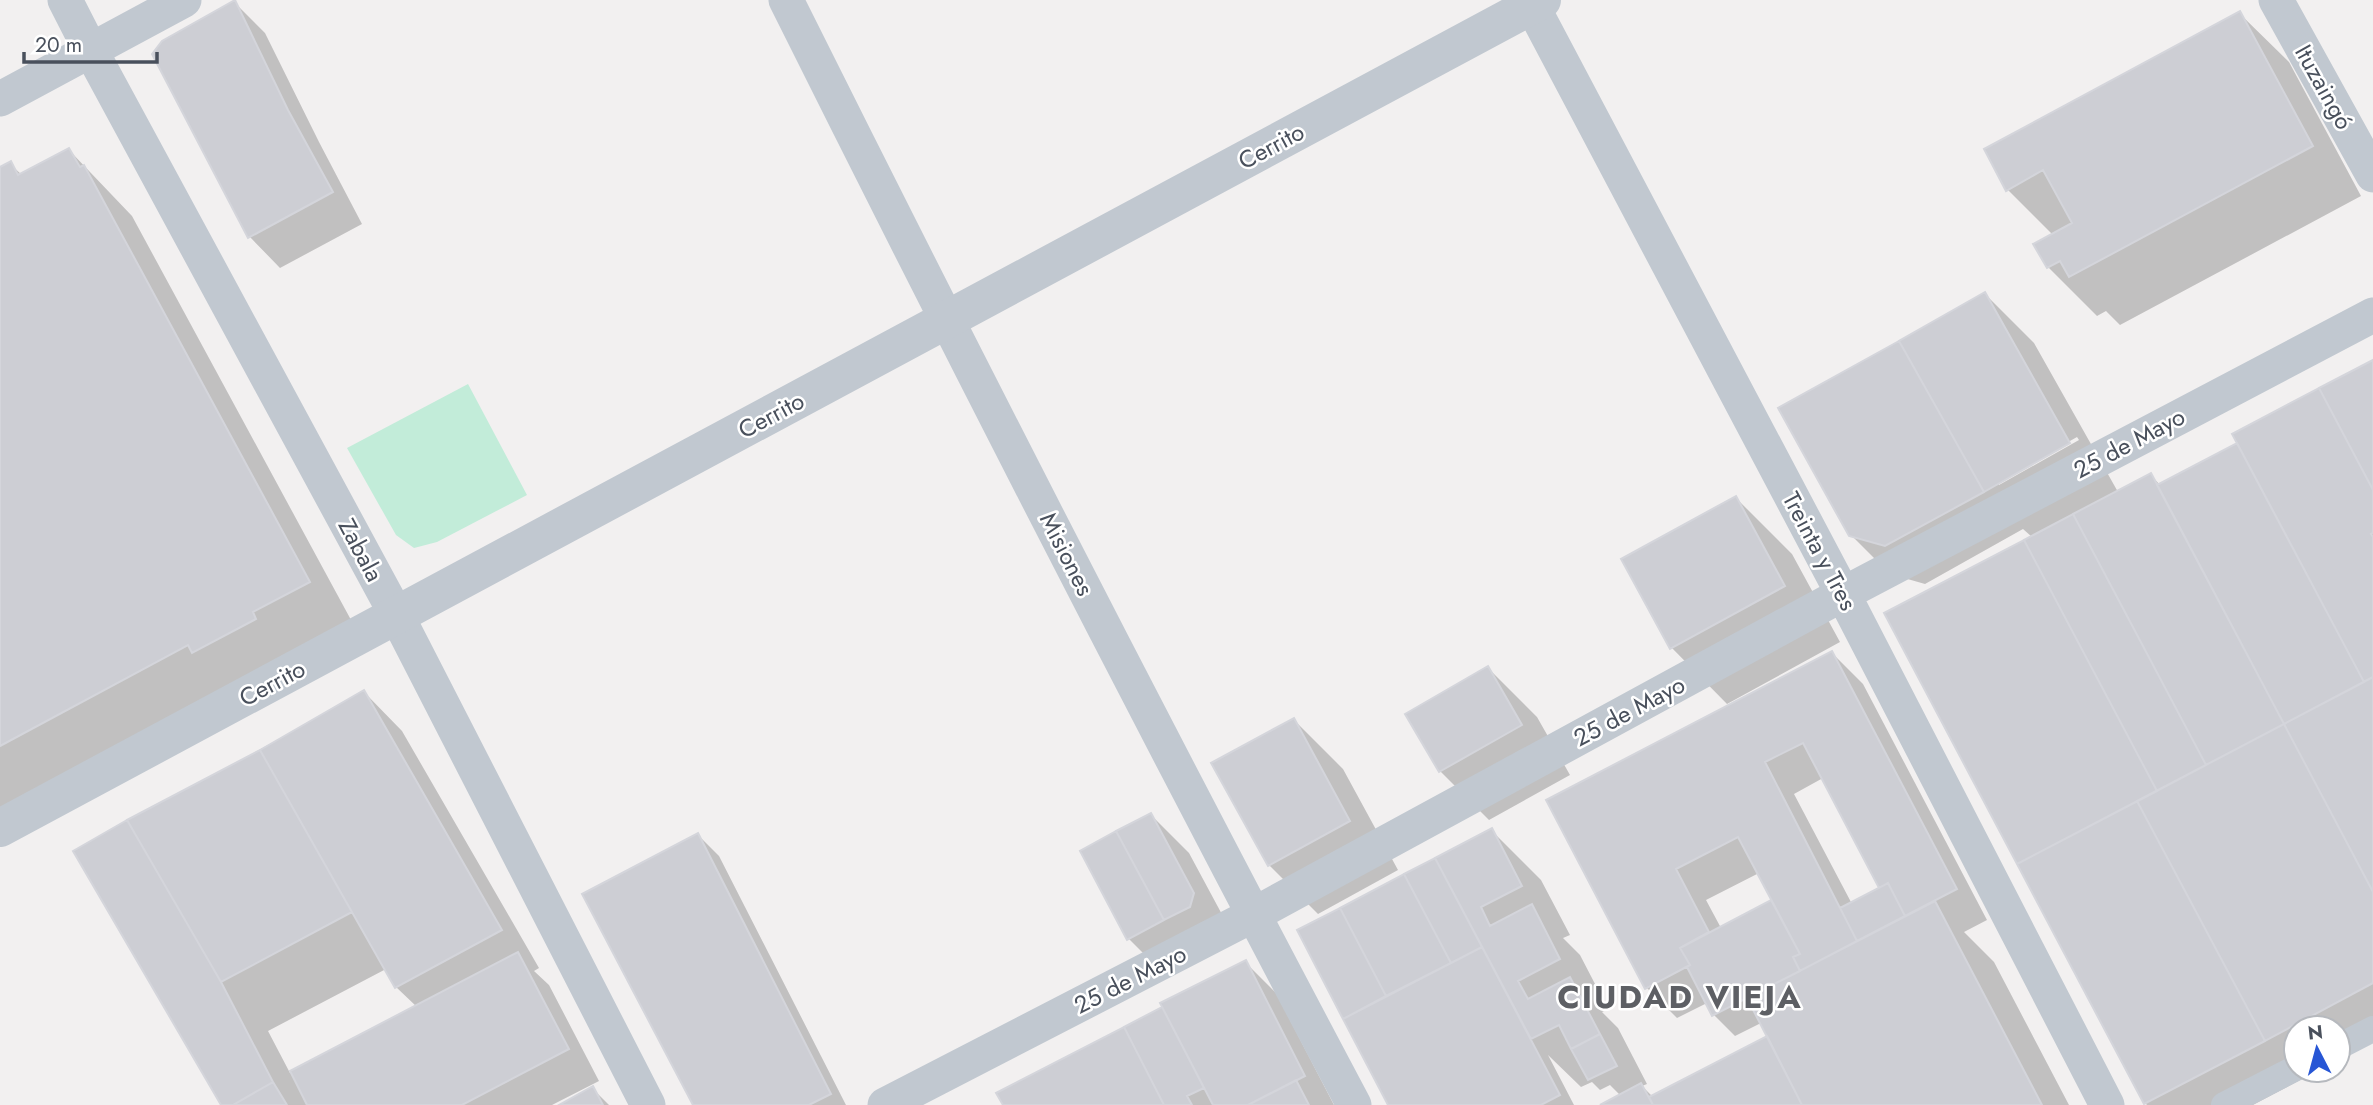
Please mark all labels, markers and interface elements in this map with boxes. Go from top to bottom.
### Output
scale bar [24,21,158,65]
text: 20 m [35,30,82,60]
street label: Ituzaingó [2286,38,2362,136]
street label: Cerrito [1232,114,1310,178]
street label: Cerrito [732,383,810,447]
street label: 25 de Mayo [2067,399,2191,487]
street label: Treinta y Tres [1774,486,1866,616]
street label: Misiones [1031,506,1103,602]
street label: Zabala [330,512,392,588]
street label: Cerrito [233,651,311,715]
street label: 25 de Mayo [1567,667,1691,755]
street label: 25 de Mayo [1068,936,1192,1022]
district label: CIUDAD VIEJA [1557,974,1803,1020]
north arrow [2282,1014,2352,1084]
text: N [2306,1018,2324,1047]

